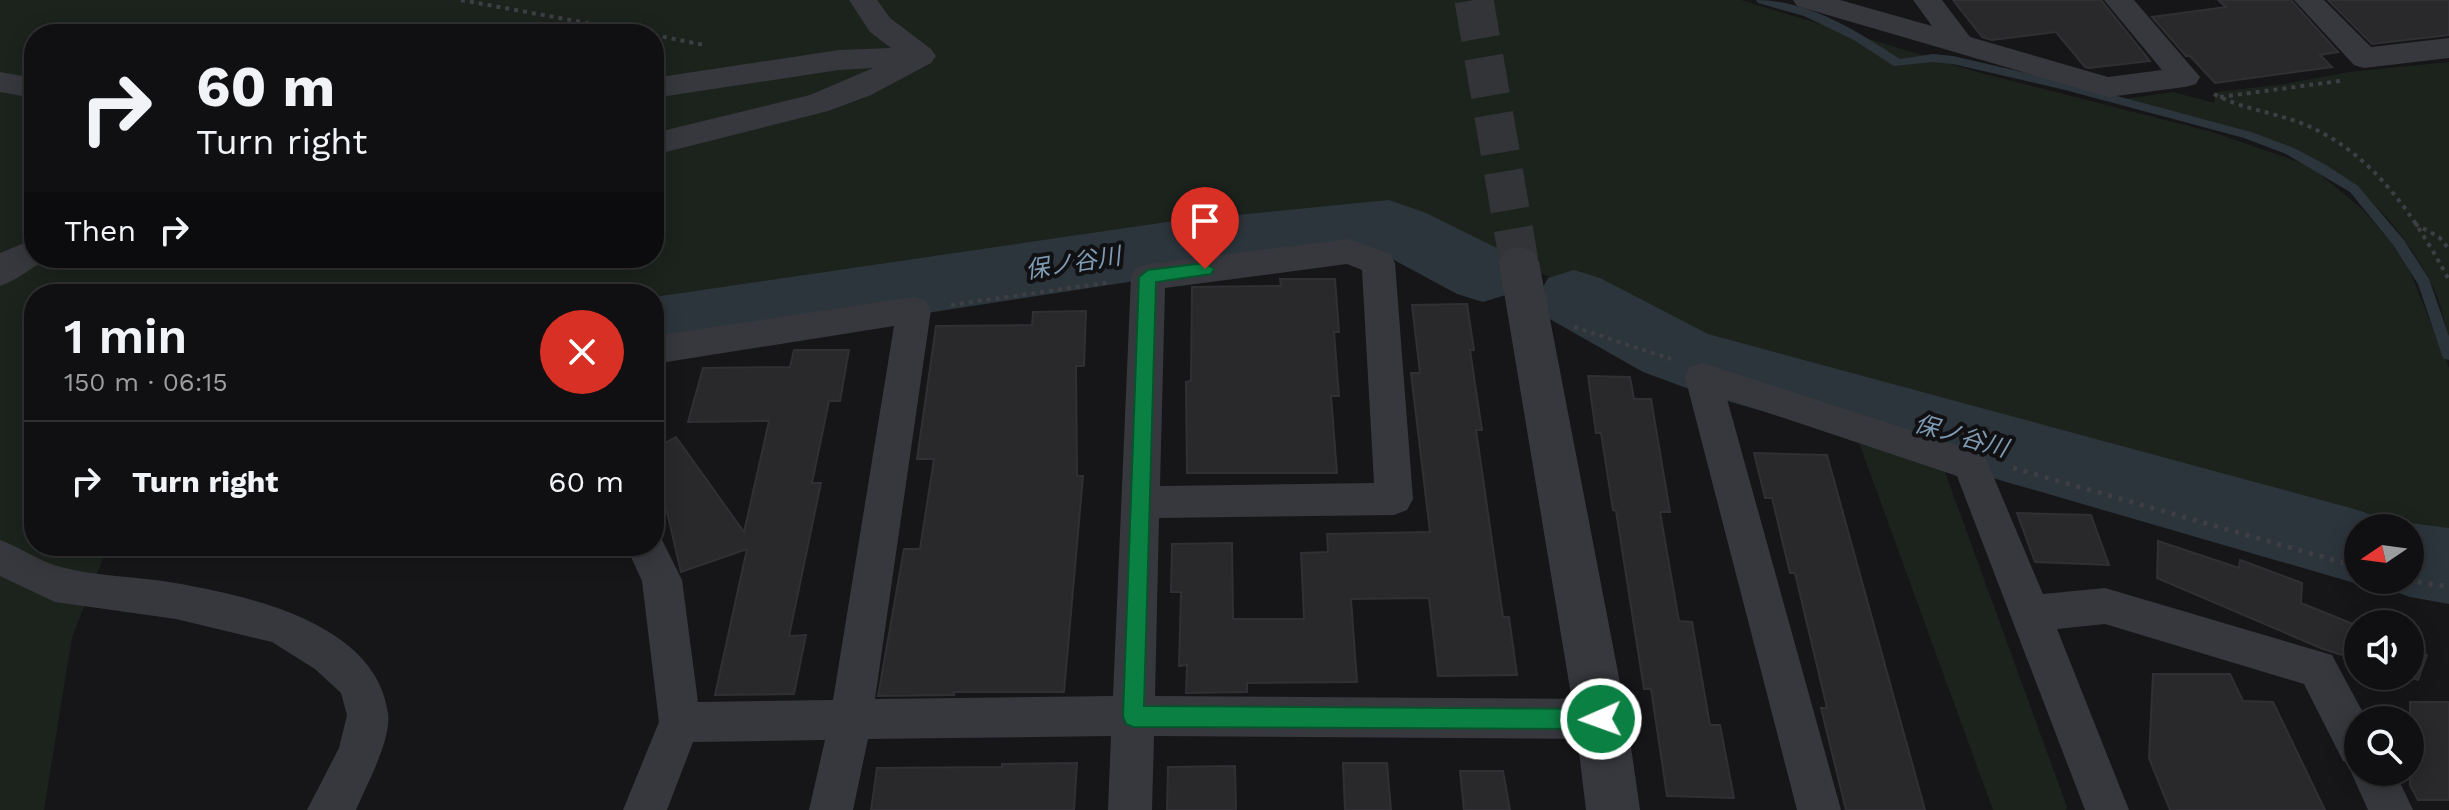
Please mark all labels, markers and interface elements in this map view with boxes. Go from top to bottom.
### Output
text: 60 m [196,54,335,120]
icon: right [64,56,168,160]
text: Turn right [196,121,367,163]
pin [1171,187,1239,269]
icon: arrive [1183,199,1227,243]
icon: right [152,208,196,252]
text: Then [64,213,136,248]
water label: 保ノ谷川 [1023,241,1126,284]
text: 1 min [64,308,187,365]
button: close [540,310,624,394]
text: 150 m · 06:15 [64,367,228,397]
water label: 保ノ谷川 [1911,409,2014,464]
icon: right [64,459,108,503]
text: Turn right [132,464,278,499]
text: 60 m [548,464,624,499]
north arrow [2344,514,2424,594]
map controls [2344,514,2424,786]
button: sound [2344,610,2424,690]
position arrow [1559,677,1643,761]
button: search [2344,706,2424,786]

